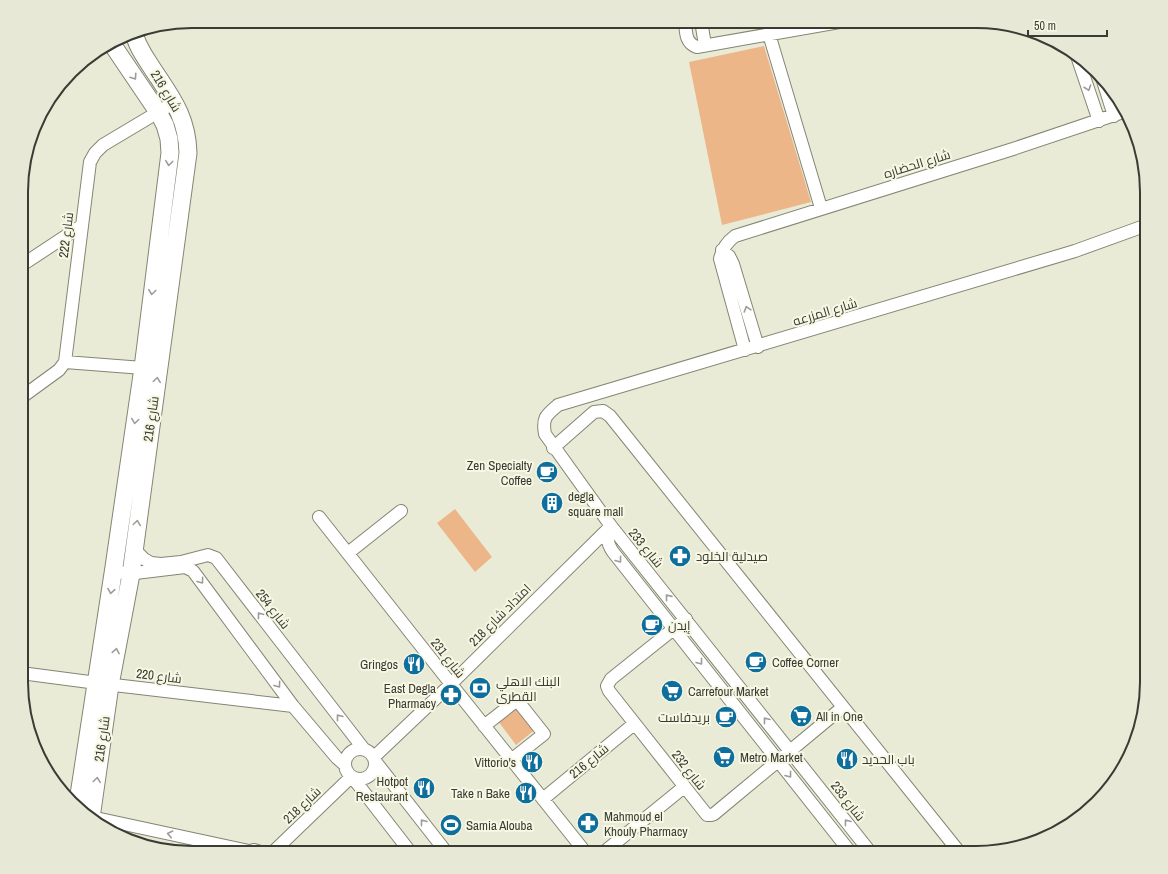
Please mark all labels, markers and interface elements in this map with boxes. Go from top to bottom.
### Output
scale bar [1028,12,1107,38]
text: 50 m [1034,18,1056,34]
street label: شارع 216 [147,67,185,115]
one-way arrow [129,72,136,79]
one-way arrow [1083,85,1092,92]
street label: شارع الحضاره [882,146,952,182]
one-way arrow [165,160,174,166]
street label: شارع 222 [55,211,77,259]
one-way arrow [148,289,157,295]
street label: شارع المزرعه [791,294,859,330]
one-way arrow [743,306,752,313]
one-way arrow [152,377,161,383]
street label: شارع 216 [139,395,163,443]
one-way arrow [131,418,140,424]
place label: Zen Specialty Coffee [467,457,533,489]
cafe icon: Zen Specialty Coffee [534,459,560,485]
place label: degla square mall [568,488,623,520]
building icon: degla square mall [539,490,565,516]
one-way arrow [132,520,141,526]
street label: شارع 233 [625,525,667,571]
pharmacy icon: صيدلية الخلود [667,543,693,569]
place label: صيدلية الخلود [696,548,768,565]
one-way arrow [615,556,622,563]
one-way arrow [196,577,203,584]
street label: امتداد شارع 218 [465,580,535,650]
street label: شارع 254 [252,586,294,632]
one-way arrow [107,588,116,594]
one-way arrow [665,594,672,601]
one-way arrow [257,612,264,619]
cafe icon: إيدن [639,612,665,638]
place label: إيدن [668,617,691,634]
street label: شارع 231 [427,635,469,681]
one-way arrow [111,648,120,654]
cafe icon: Coffee Corner [743,649,769,675]
restaurant icon: Gringos [401,651,427,677]
place label: Coffee Corner [772,654,839,671]
place label: Gringos [360,656,398,673]
one-way arrow [695,658,702,665]
street label: شارع 220 [135,665,183,687]
place label: البنك الاهلي القطرى [496,673,560,705]
bank icon: البنك الاهلي القطرى [467,675,493,701]
supermarket icon: Carrefour Market [659,678,685,704]
place label: East Degla Pharmacy [384,680,437,712]
one-way arrow [273,681,280,688]
pharmacy icon: East Degla Pharmacy [438,682,464,708]
place label: Carrefour Market [688,683,769,700]
supermarket icon: All in One [788,703,814,729]
cafe icon: بريدفاست [713,704,739,730]
place label: All in One [815,708,863,725]
place label: بريدفاست [658,709,710,726]
street label: شارع 216 [90,715,114,763]
one-way arrow [337,715,344,722]
one-way arrow [764,718,771,725]
street label: شارع 216 [566,740,612,782]
supermarket icon: Metro Market [711,744,737,770]
restaurant icon: باب الحديد [834,746,860,772]
street label: شارع 232 [668,747,710,793]
restaurant icon: Vittorio's [519,749,545,775]
place label: Metro Market [740,749,803,766]
place label: باب الحديد [862,751,915,768]
place label: Vittorio's [474,754,516,771]
one-way arrow [785,771,792,778]
place label: Hotpot Restaurant [356,773,408,805]
restaurant icon: Hotpot Restaurant [411,775,437,801]
one-way arrow [92,777,101,783]
street label: شارع 233 [827,778,869,824]
restaurant icon: Take n Bake [513,780,539,806]
street label: شارع 218 [280,783,324,827]
place label: Take n Bake [451,785,510,802]
place label: Mahmoud el Khouly Pharmacy [604,808,688,840]
pharmacy icon: Mahmoud el Khouly Pharmacy [575,810,601,836]
sports icon: Samia Alouba [438,812,464,838]
place label: Samia Alouba [466,817,532,834]
one-way arrow [421,820,428,827]
one-way arrow [844,820,851,827]
one-way arrow [166,830,173,838]

